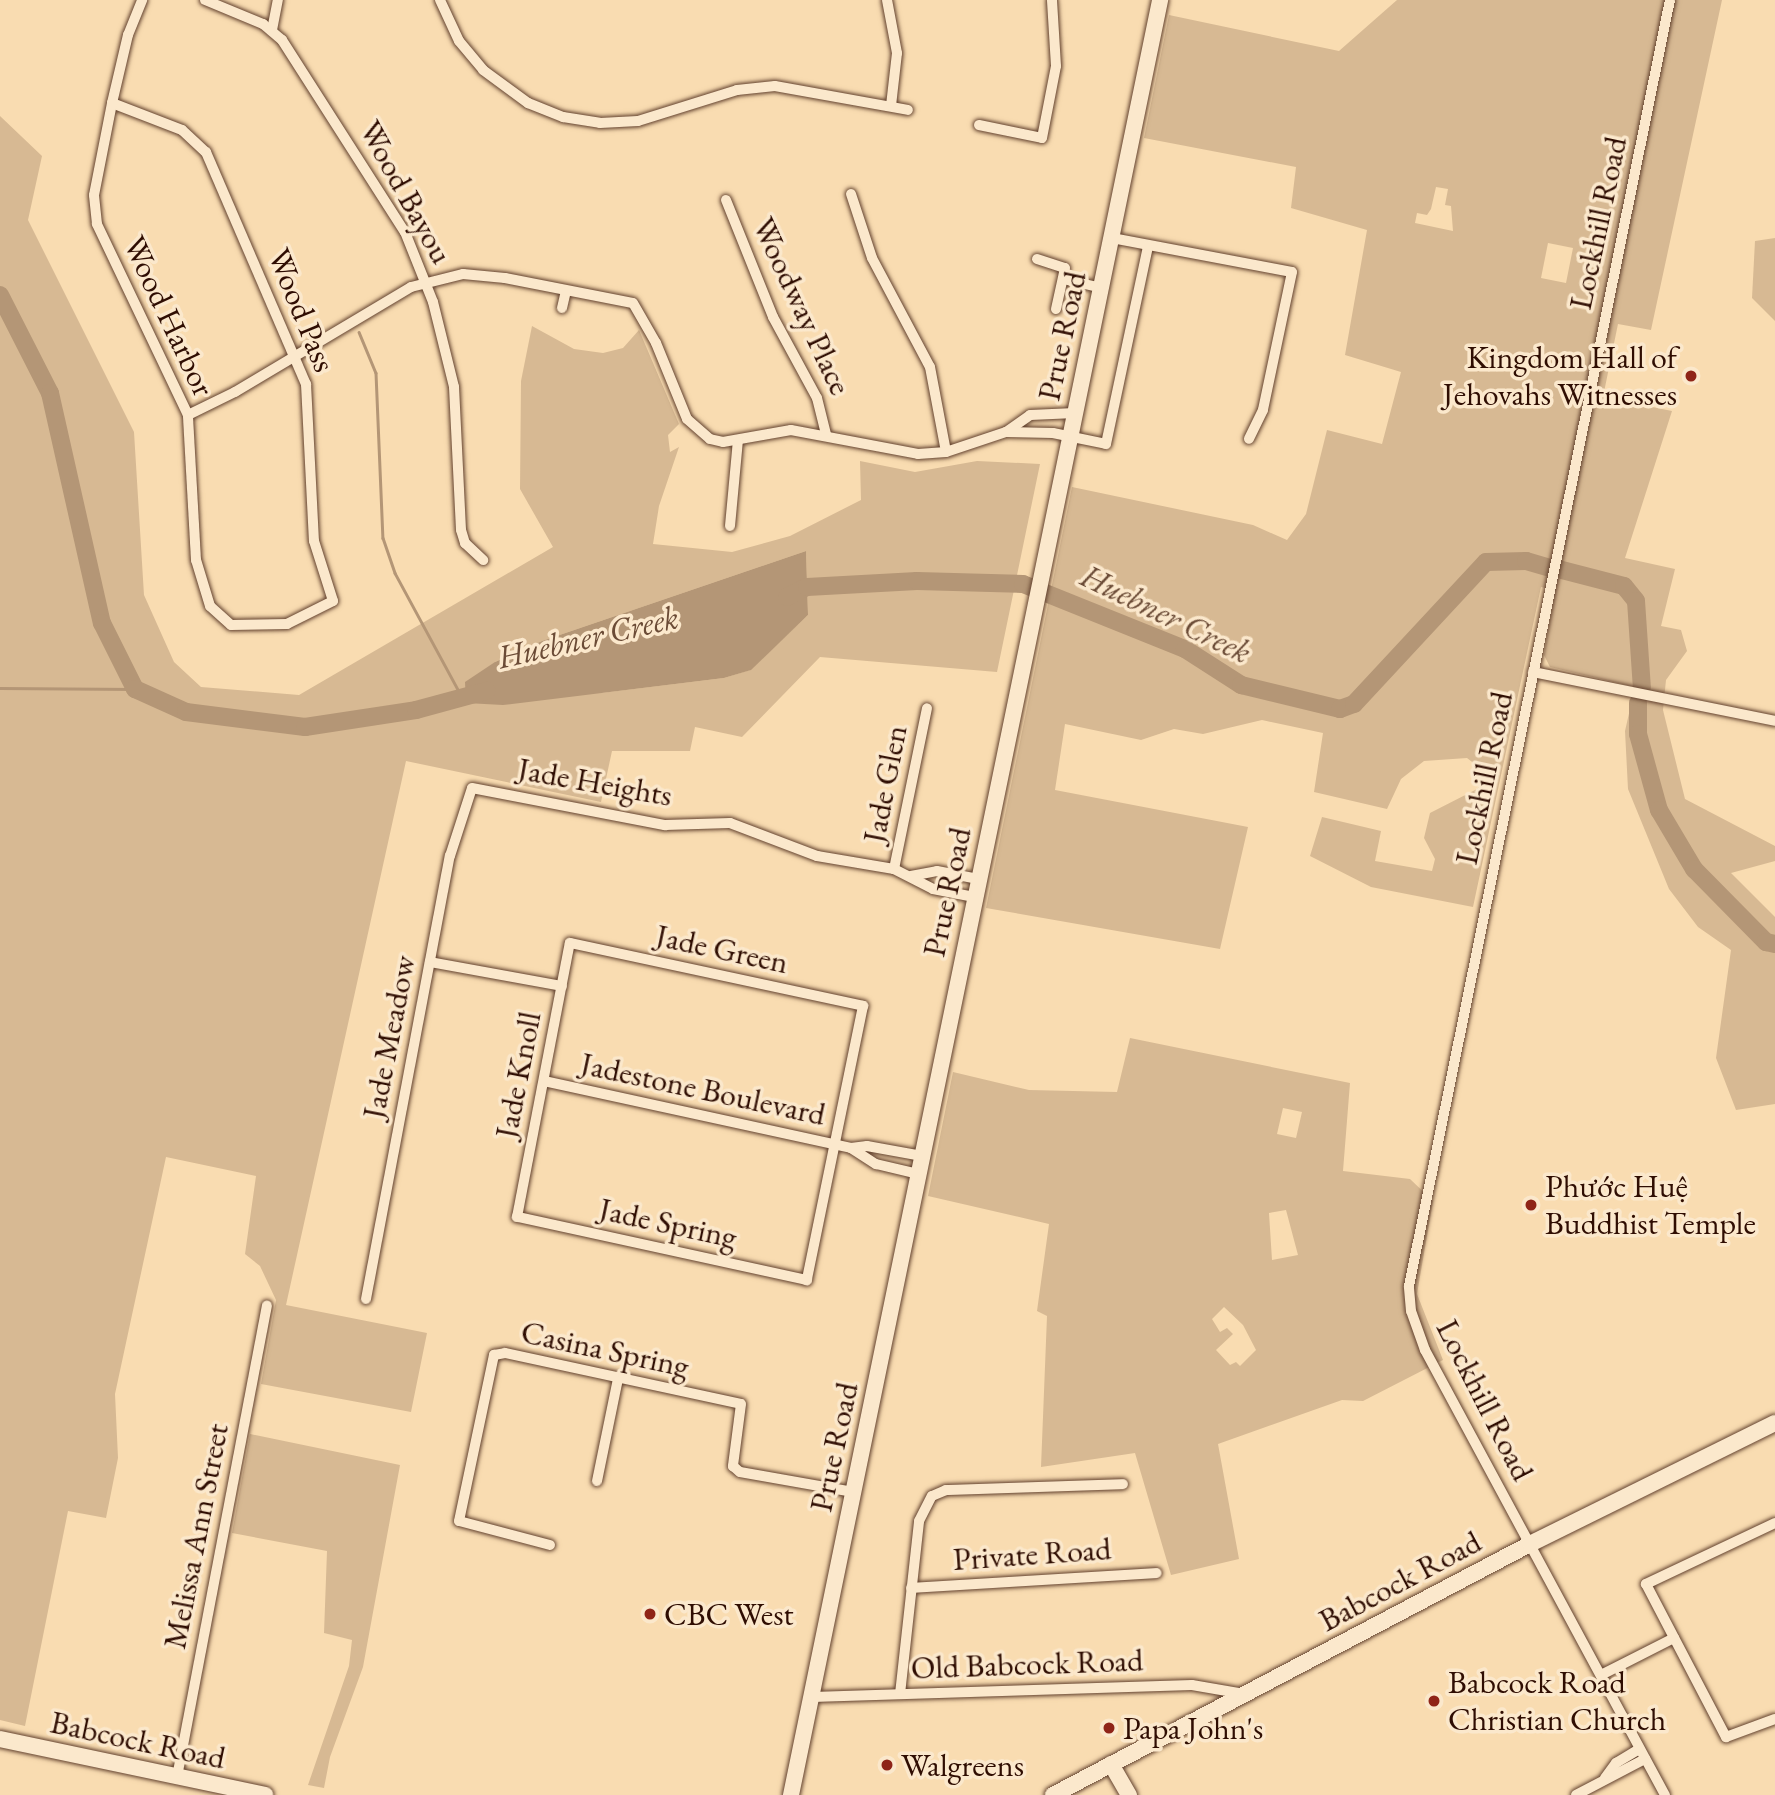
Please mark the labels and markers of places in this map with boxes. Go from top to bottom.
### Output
place label: Kingdom Hall of Jehovahs Witnesses [1443,339,1677,414]
marker: Kingdom Hall of Jehovahs Witnesses [1683,368,1699,384]
place label: Phước Huệ Buddhist Temple [1545,1168,1756,1243]
marker: Phước Huệ Buddhist Temple [1523,1197,1539,1213]
place label: CBC West [664,1595,794,1633]
marker: CBC West [642,1606,658,1622]
place label: Babcock Road Christian Church [1448,1664,1666,1739]
marker: Babcock Road Christian Church [1426,1693,1442,1709]
place label: Papa John's [1123,1709,1263,1747]
marker: Papa John's [1101,1720,1117,1736]
place label: Walgreens [901,1746,1024,1784]
marker: Walgreens [879,1757,895,1773]

